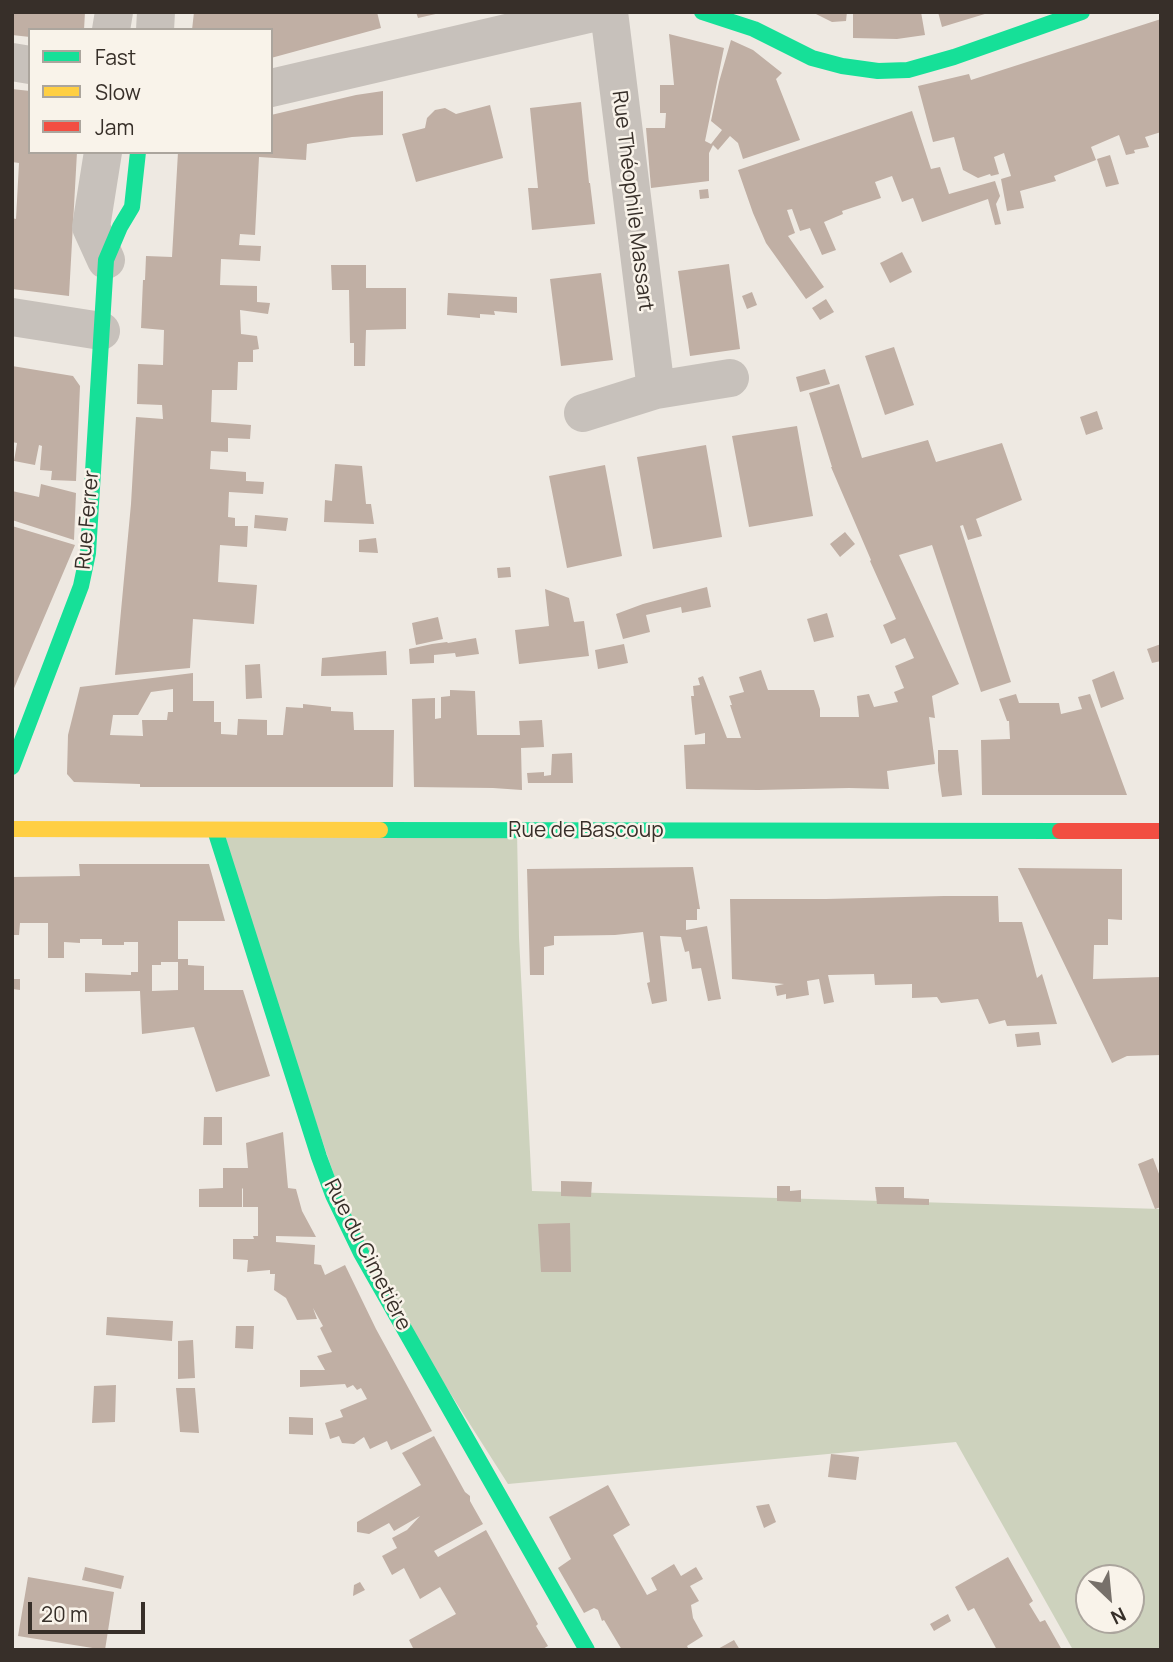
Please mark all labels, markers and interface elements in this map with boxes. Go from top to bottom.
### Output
legend [28,28,273,154]
text: Fast [95,43,136,71]
text: Slow [95,78,141,106]
street label: Rue Théophile Massart [606,89,658,313]
text: Jam [95,113,134,141]
street label: Rue Ferrer [71,469,105,571]
street label: Rue de Bascoup [508,818,664,844]
street label: Rue du Cimetière [318,1175,416,1335]
north arrow [1075,1564,1145,1634]
scale bar [32,1588,149,1632]
text: 20 m [41,1600,88,1628]
text: N [1106,1601,1130,1631]

